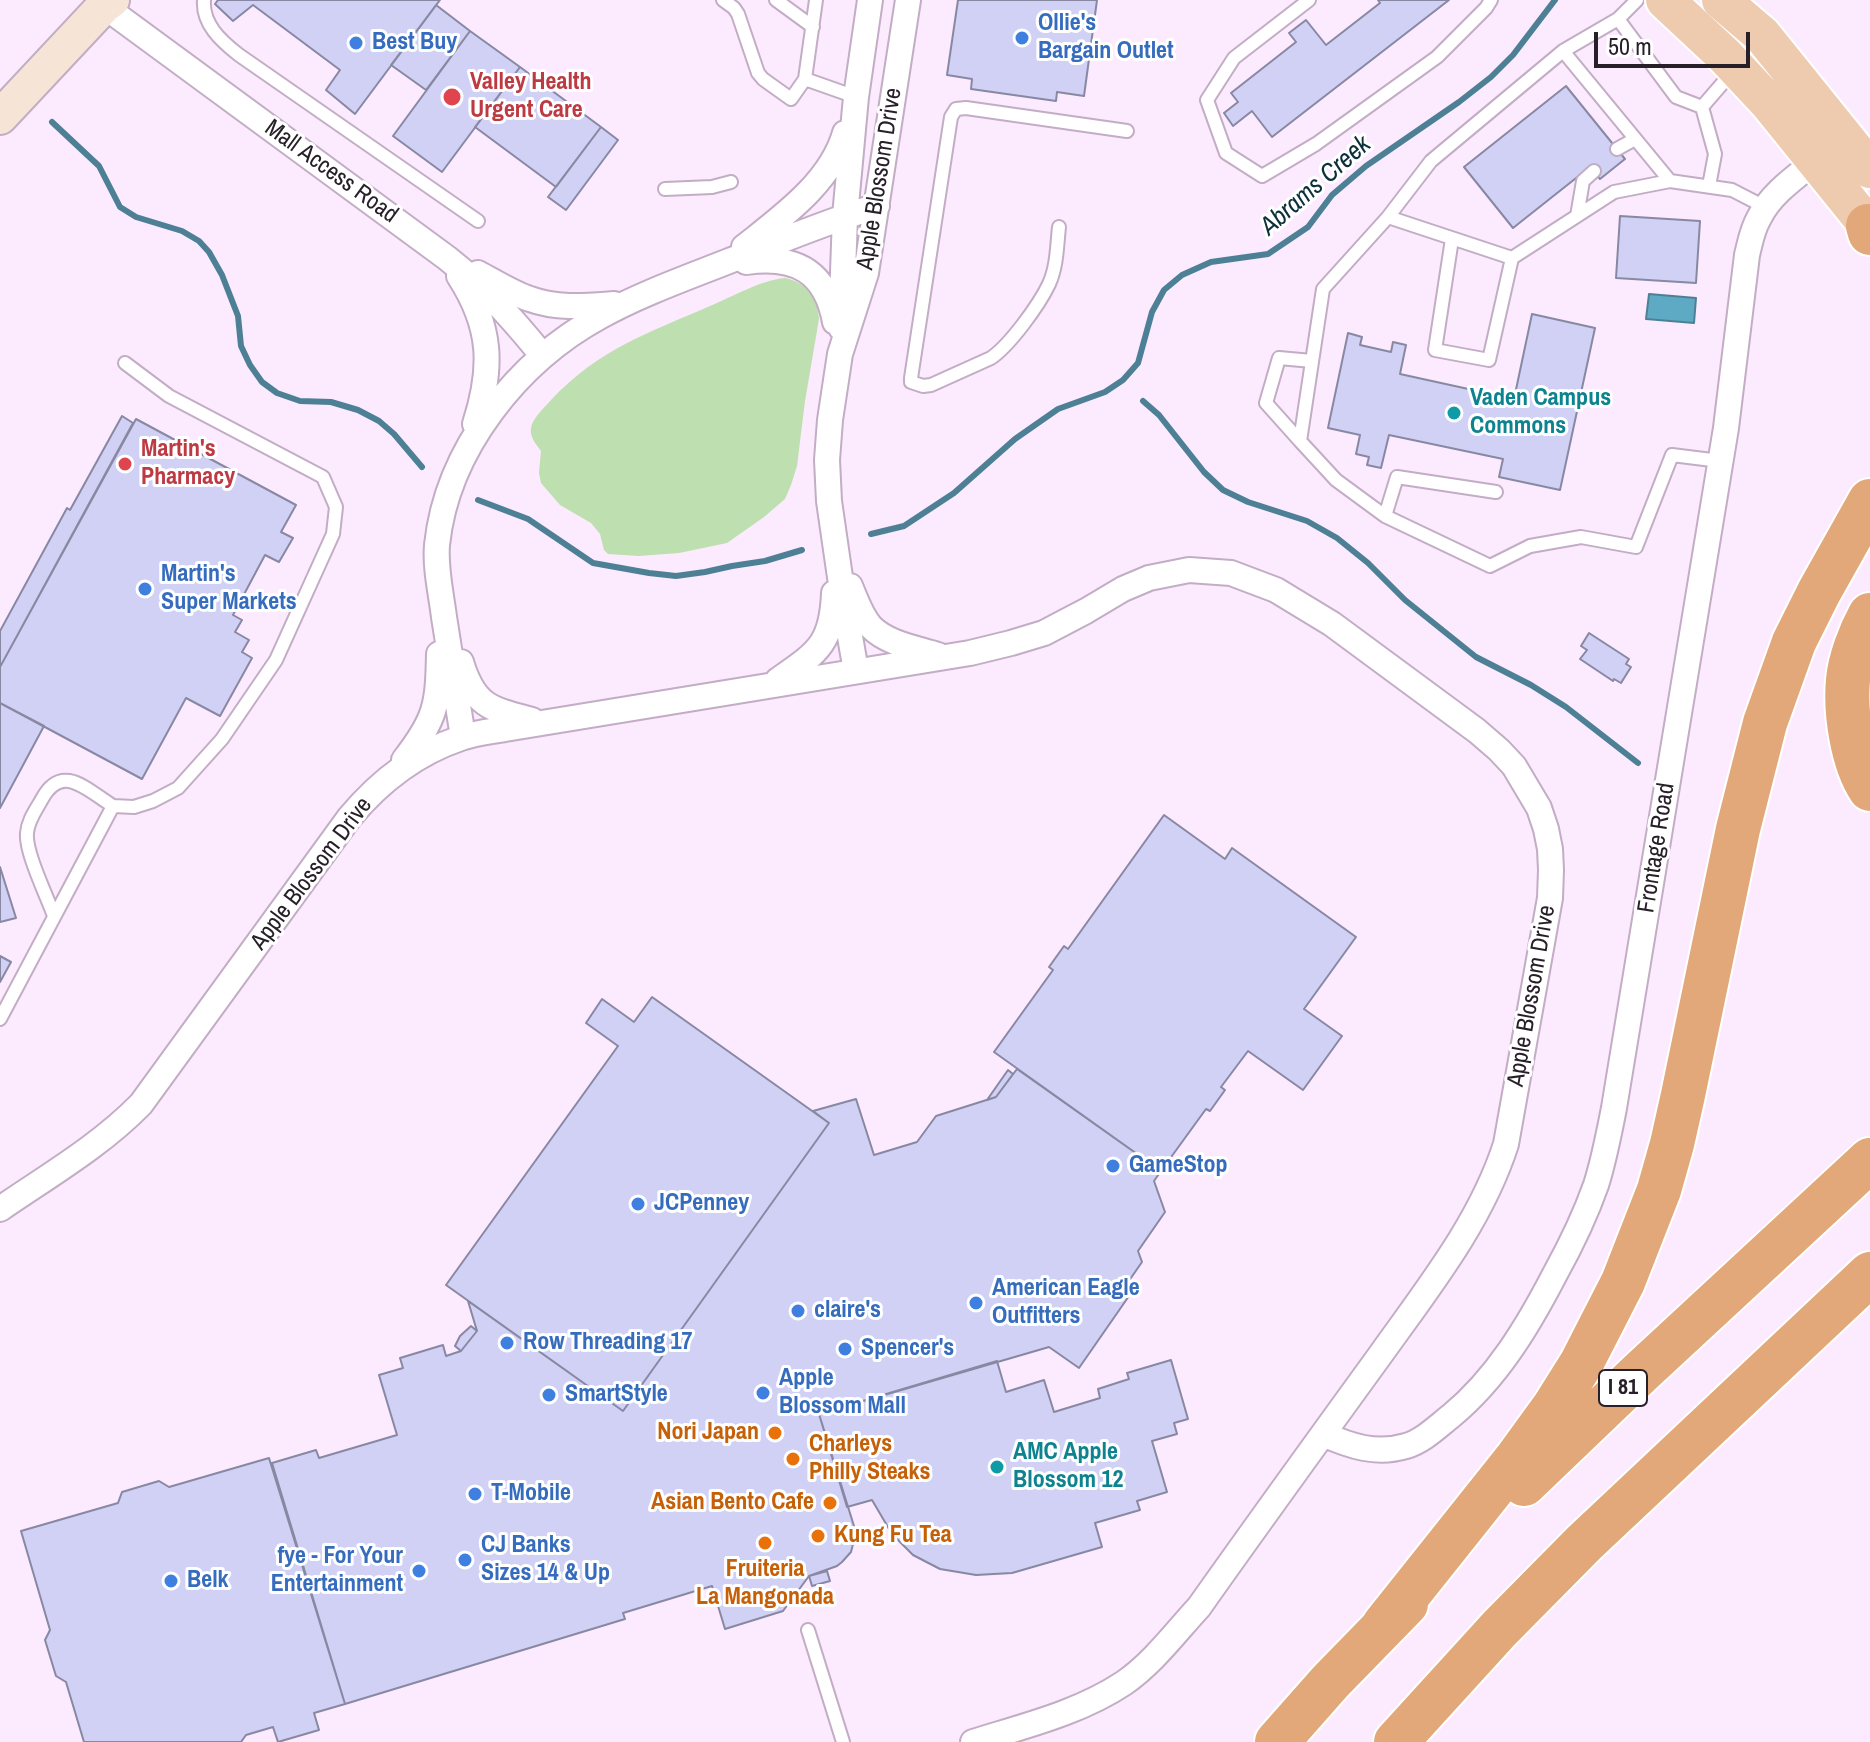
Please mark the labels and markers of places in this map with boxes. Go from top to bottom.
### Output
place label: Ollie's Bargain Outlet [1038,10,1174,66]
place label: Best Buy [372,29,457,57]
marker: Ollie's Bargain Outlet [1013,29,1031,47]
marker: Best Buy [347,34,365,52]
place label: Valley Health Urgent Care [470,69,591,125]
marker: Valley Health Urgent Care [441,86,463,108]
place label: Vaden Campus Commons [1470,385,1611,441]
marker: Vaden Campus Commons [1445,404,1463,422]
place label: Martin's Pharmacy [141,436,235,492]
marker: Martin's Pharmacy [116,455,134,473]
place label: Martin's Super Markets [161,561,297,617]
marker: Martin's Super Markets [136,580,154,598]
place label: GameStop [1129,1152,1227,1180]
marker: GameStop [1104,1157,1122,1175]
place label: JCPenney [654,1190,749,1218]
marker: JCPenney [629,1195,647,1213]
place label: American Eagle Outfitters [992,1275,1140,1331]
marker: American Eagle Outfitters [967,1294,985,1312]
place label: claire's [814,1297,881,1325]
marker: claire's [789,1302,807,1320]
place label: Row Threading 17 [523,1329,693,1357]
marker: Row Threading 17 [498,1334,516,1352]
place label: Spencer's [861,1335,954,1363]
marker: Spencer's [836,1340,854,1358]
place label: Apple Blossom Mall [779,1365,906,1421]
place label: SmartStyle [565,1381,668,1409]
marker: Apple Blossom Mall [754,1384,772,1402]
marker: SmartStyle [540,1386,558,1404]
place label: Nori Japan [657,1419,759,1447]
marker: Nori Japan [766,1424,784,1442]
place label: Charleys Philly Steaks [809,1431,930,1487]
place label: AMC Apple Blossom 12 [1013,1439,1123,1495]
marker: Charleys Philly Steaks [784,1450,802,1468]
marker: AMC Apple Blossom 12 [988,1458,1006,1476]
place label: T-Mobile [491,1480,571,1508]
marker: T-Mobile [466,1485,484,1503]
place label: Asian Bento Cafe [651,1489,814,1517]
marker: Asian Bento Cafe [821,1494,839,1512]
place label: Kung Fu Tea [834,1522,952,1550]
marker: Kung Fu Tea [809,1527,827,1545]
place label: CJ Banks Sizes 14 & Up [481,1532,610,1588]
marker: Fruiteria La Mangonada [756,1534,774,1552]
place label: fye - For Your Entertainment [271,1543,403,1599]
marker: CJ Banks Sizes 14 & Up [456,1551,474,1569]
place label: Fruiteria La Mangonada [696,1556,834,1612]
marker: fye - For Your Entertainment [410,1562,428,1580]
place label: Belk [187,1567,229,1595]
marker: Belk [162,1572,180,1590]

